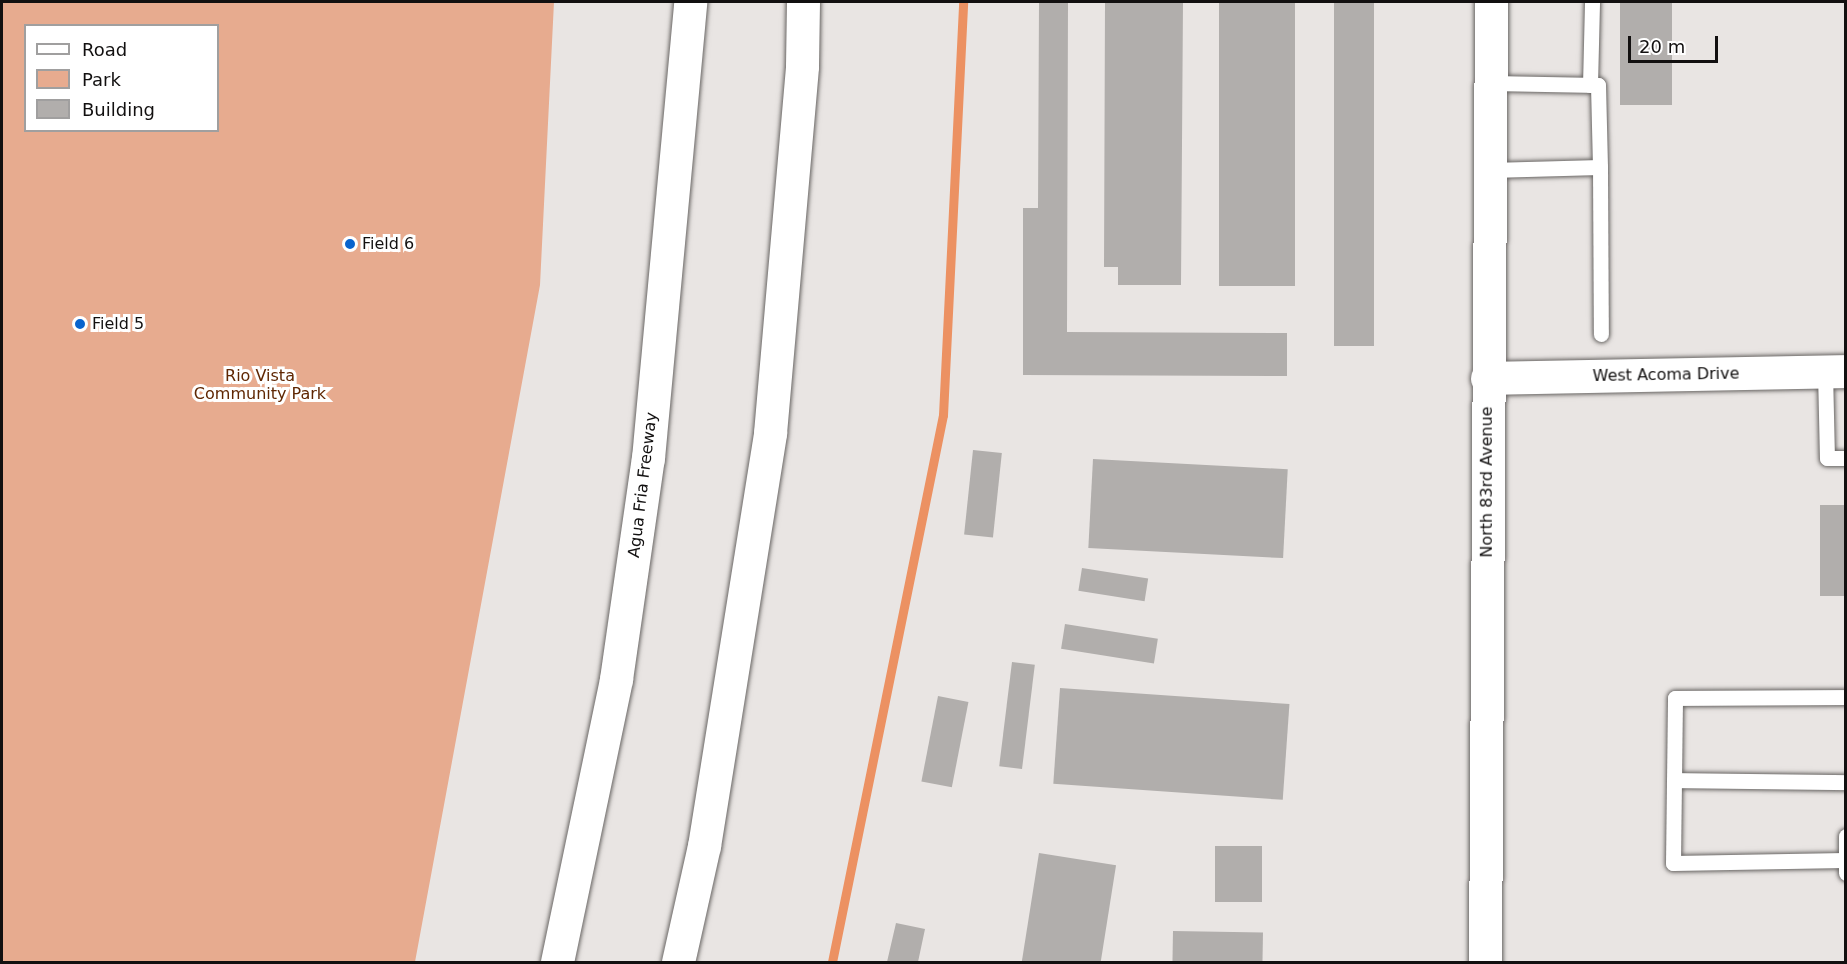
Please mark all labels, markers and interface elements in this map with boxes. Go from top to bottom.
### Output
legend [24,24,219,132]
scale bar [1631,24,1721,62]
text: 20 m [1639,36,1685,57]
text: Road [82,39,127,60]
text: Park [82,69,121,90]
text: Building [82,99,155,120]
place label: Field 6 [362,234,414,254]
marker: Field 6 [343,237,357,251]
place label: Field 5 [92,314,144,334]
marker: Field 5 [73,317,87,331]
street label: West Acoma Drive [1592,364,1740,386]
park label: Rio Vista Community Park [194,366,326,404]
street label: North 83rd Avenue [1477,406,1497,558]
street label: Agua Fria Freeway [625,411,661,559]

